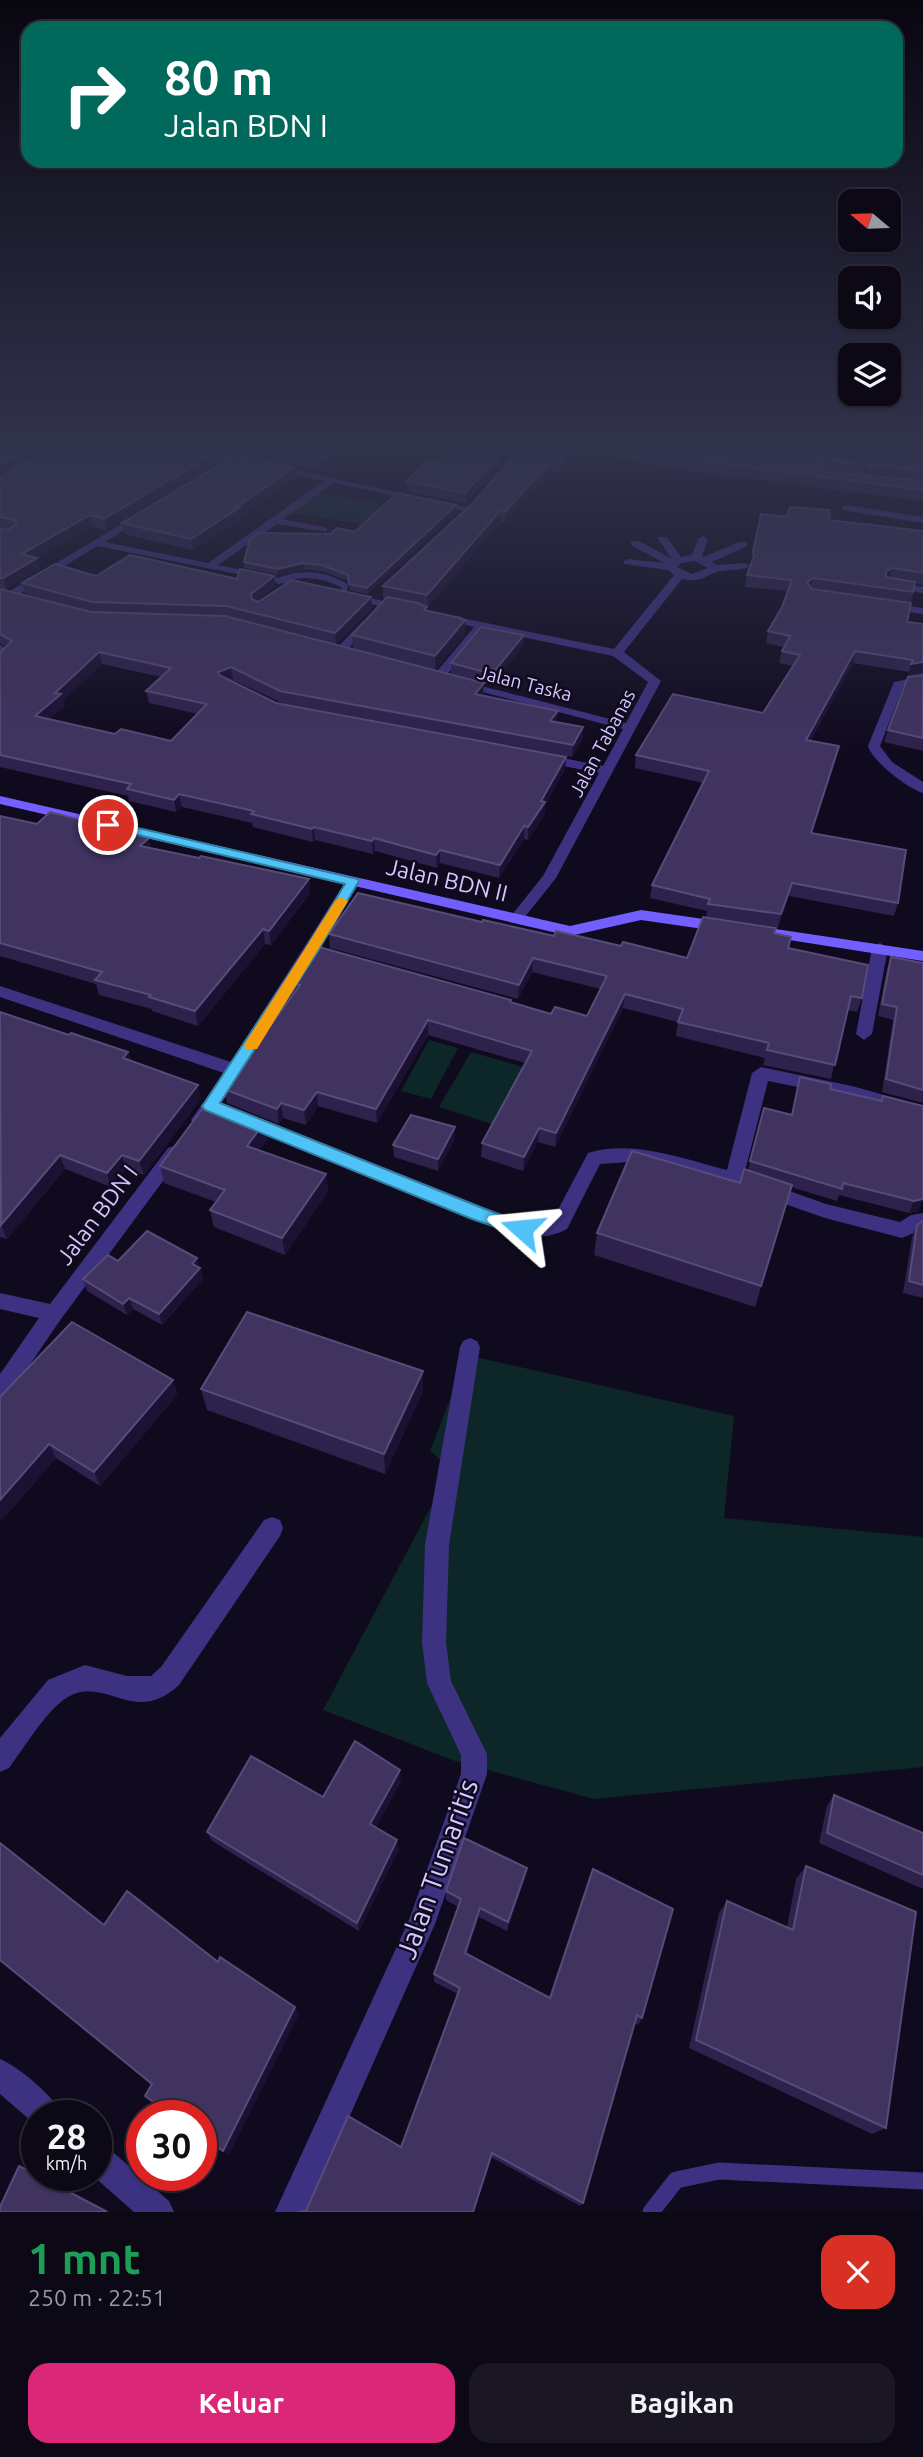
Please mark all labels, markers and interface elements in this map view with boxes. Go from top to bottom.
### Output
icon: right [49,49,140,140]
text: 80 m [164,49,273,104]
text: Jalan BDN I [164,107,328,143]
north arrow [838,189,901,252]
map controls [838,189,901,406]
button: sound [838,266,901,329]
button: layers [838,343,901,406]
street label: Jalan Taska [476,661,574,705]
street label: Jalan Tabanas [564,686,640,800]
pin [78,795,138,855]
icon: arrive [89,806,127,844]
street label: Jalan BDN II [384,853,510,906]
street label: Jalan BDN I [51,1160,142,1269]
position arrow [485,1192,559,1266]
street label: Jalan Tumaritis [390,1775,483,1963]
speed limit sign: 30 [126,2100,217,2191]
text: 28 [47,2116,86,2156]
text: km/h [46,2153,87,2173]
text: 1 mnt [28,2235,141,2282]
button: close [821,2235,895,2309]
text: 250 m · 22:51 [28,2285,166,2310]
button: Keluar [28,2363,455,2443]
button: Bagikan [469,2363,895,2443]

